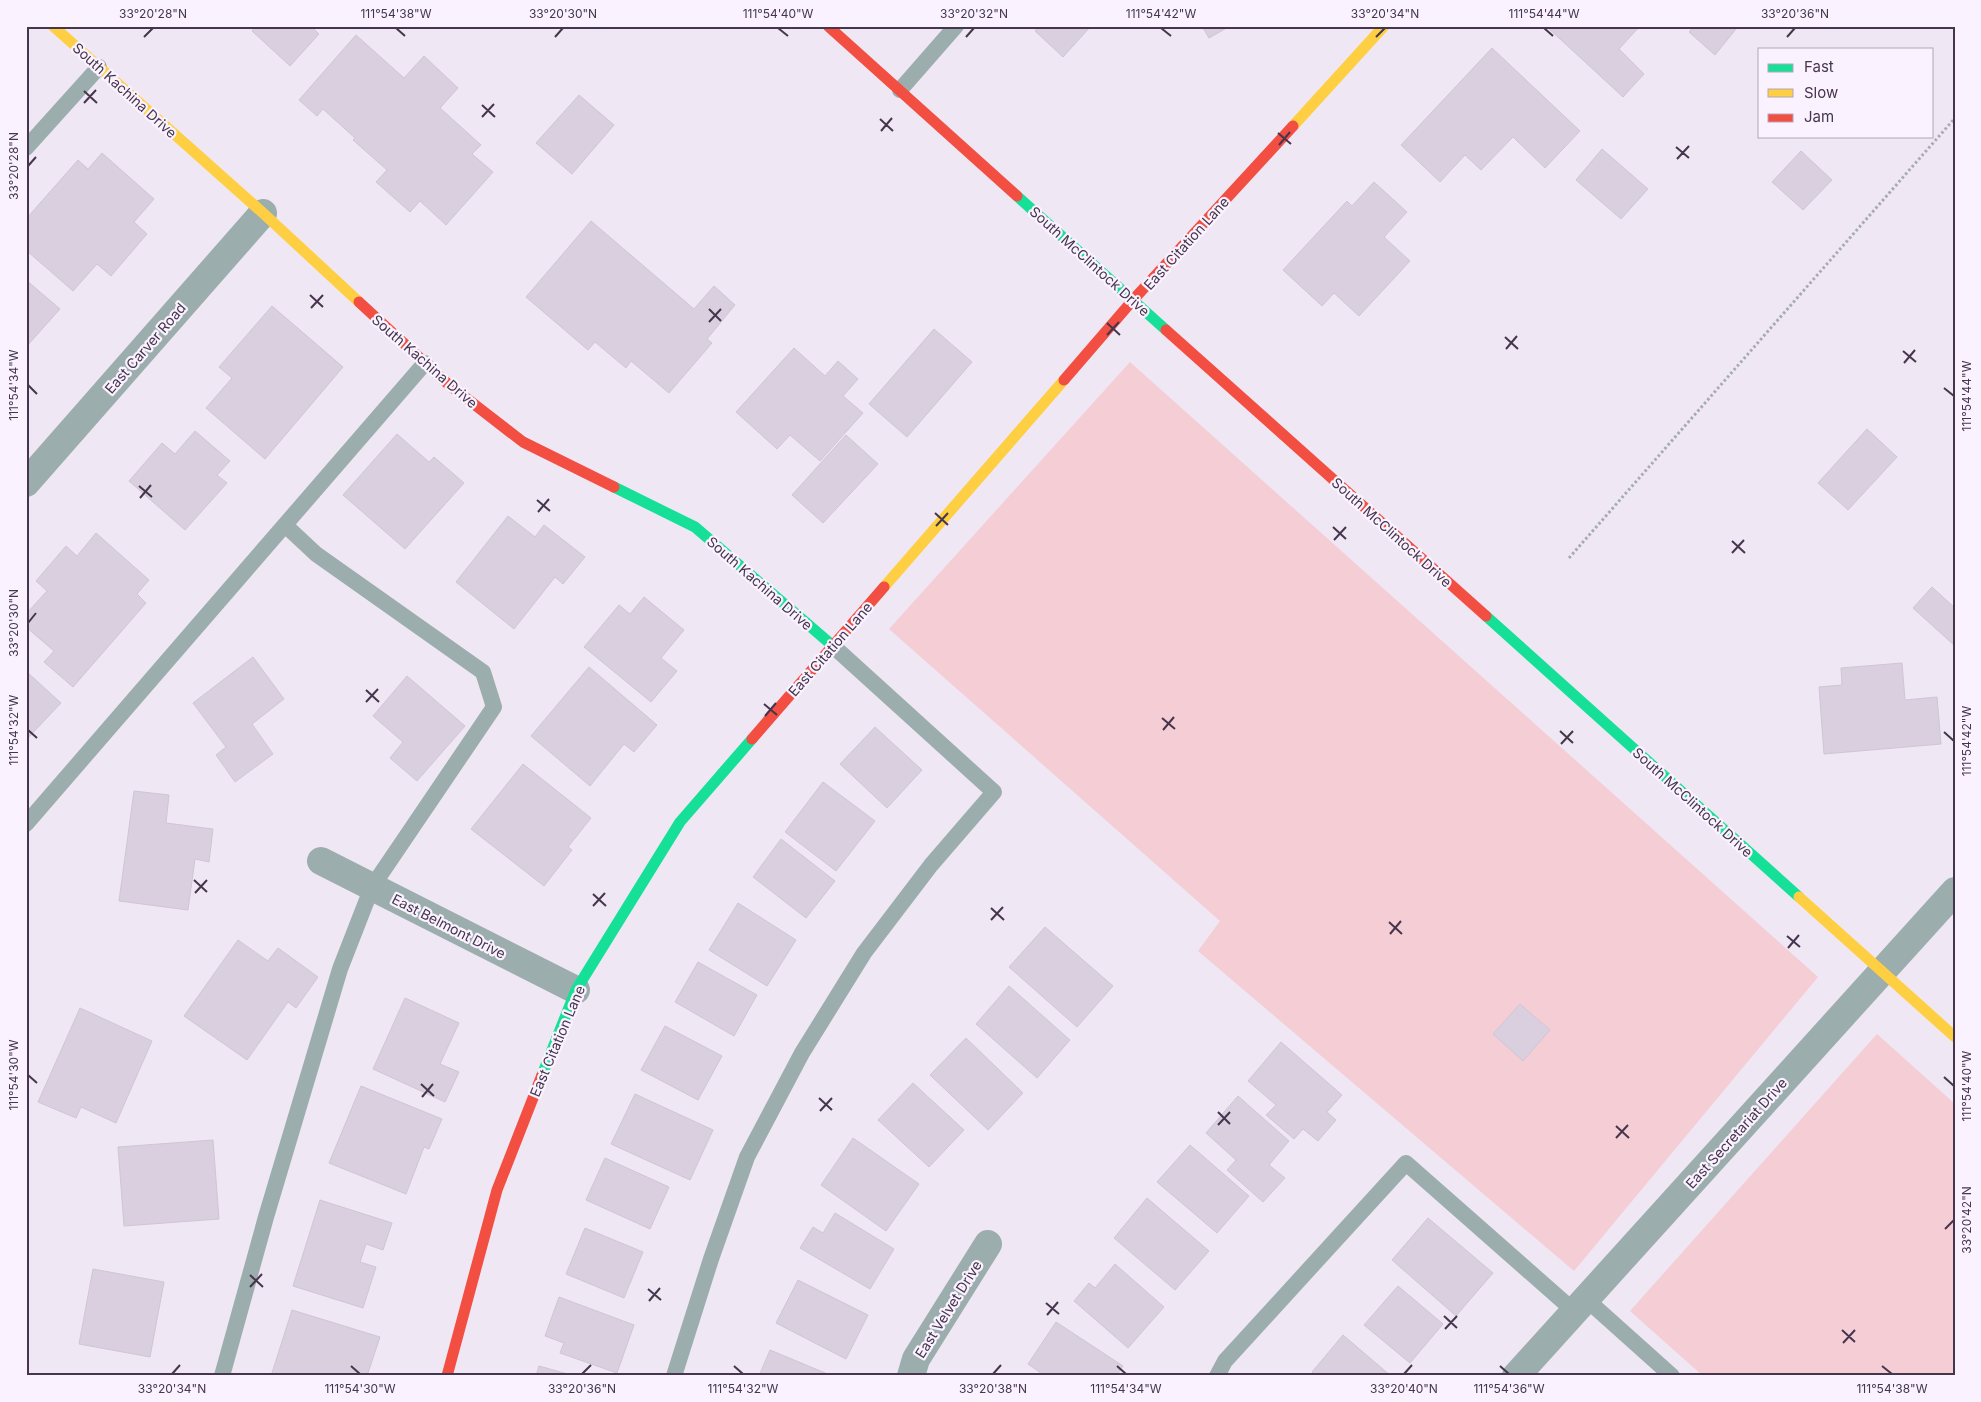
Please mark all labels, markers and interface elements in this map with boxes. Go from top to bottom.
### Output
text: 33°20'28"N [119,6,187,21]
text: 111°54'38"W [360,6,432,21]
text: 33°20'30"N [529,6,597,21]
text: 111°54'40"W [743,6,814,21]
text: 33°20'32"N [940,6,1008,21]
text: 111°54'42"W [1126,6,1196,21]
text: 33°20'34"N [1351,6,1419,21]
text: 111°54'44"W [1509,6,1580,21]
text: 33°20'36"N [1761,6,1829,21]
street label: South Kachina Drive [69,39,181,141]
legend [1758,48,1934,138]
text: Fast [1804,57,1834,76]
text: Slow [1804,83,1838,102]
text: Jam [1804,107,1834,126]
text: 33°20'28"N [6,132,21,200]
street label: East Citation Lane [1140,193,1232,293]
street label: South McClintock Drive [1027,203,1153,319]
street label: East Carver Road [101,299,189,397]
street label: South Kachina Drive [369,311,481,411]
text: 111°54'34"W [6,349,21,421]
text: 111°54'44"W [1959,360,1974,431]
street label: South McClintock Drive [1329,474,1455,590]
street label: South Kachina Drive [704,533,816,633]
text: 33°20'30"N [6,589,21,657]
street label: East Citation Lane [785,598,875,700]
text: 111°54'32"W [6,694,21,765]
text: 111°54'42"W [1959,706,1974,776]
street label: South McClintock Drive [1630,744,1756,860]
street label: East Belmont Drive [389,890,509,962]
street label: East Citation Lane [526,983,588,1099]
text: 111°54'30"W [6,1039,21,1111]
text: 111°54'40"W [1959,1050,1974,1121]
street label: East Secretariat Drive [1682,1074,1790,1192]
text: 33°20'42"N [1959,1186,1974,1254]
street label: East Velvet Drive [911,1257,985,1361]
text: 33°20'34"N [138,1381,206,1396]
text: 111°54'30"W [324,1381,396,1396]
text: 33°20'36"N [548,1381,616,1396]
text: 111°54'32"W [708,1381,779,1396]
text: 33°20'38"N [959,1381,1027,1396]
text: 111°54'34"W [1090,1381,1162,1396]
text: 33°20'40"N [1370,1381,1438,1396]
text: 111°54'36"W [1473,1381,1545,1396]
text: 111°54'38"W [1856,1381,1928,1396]

